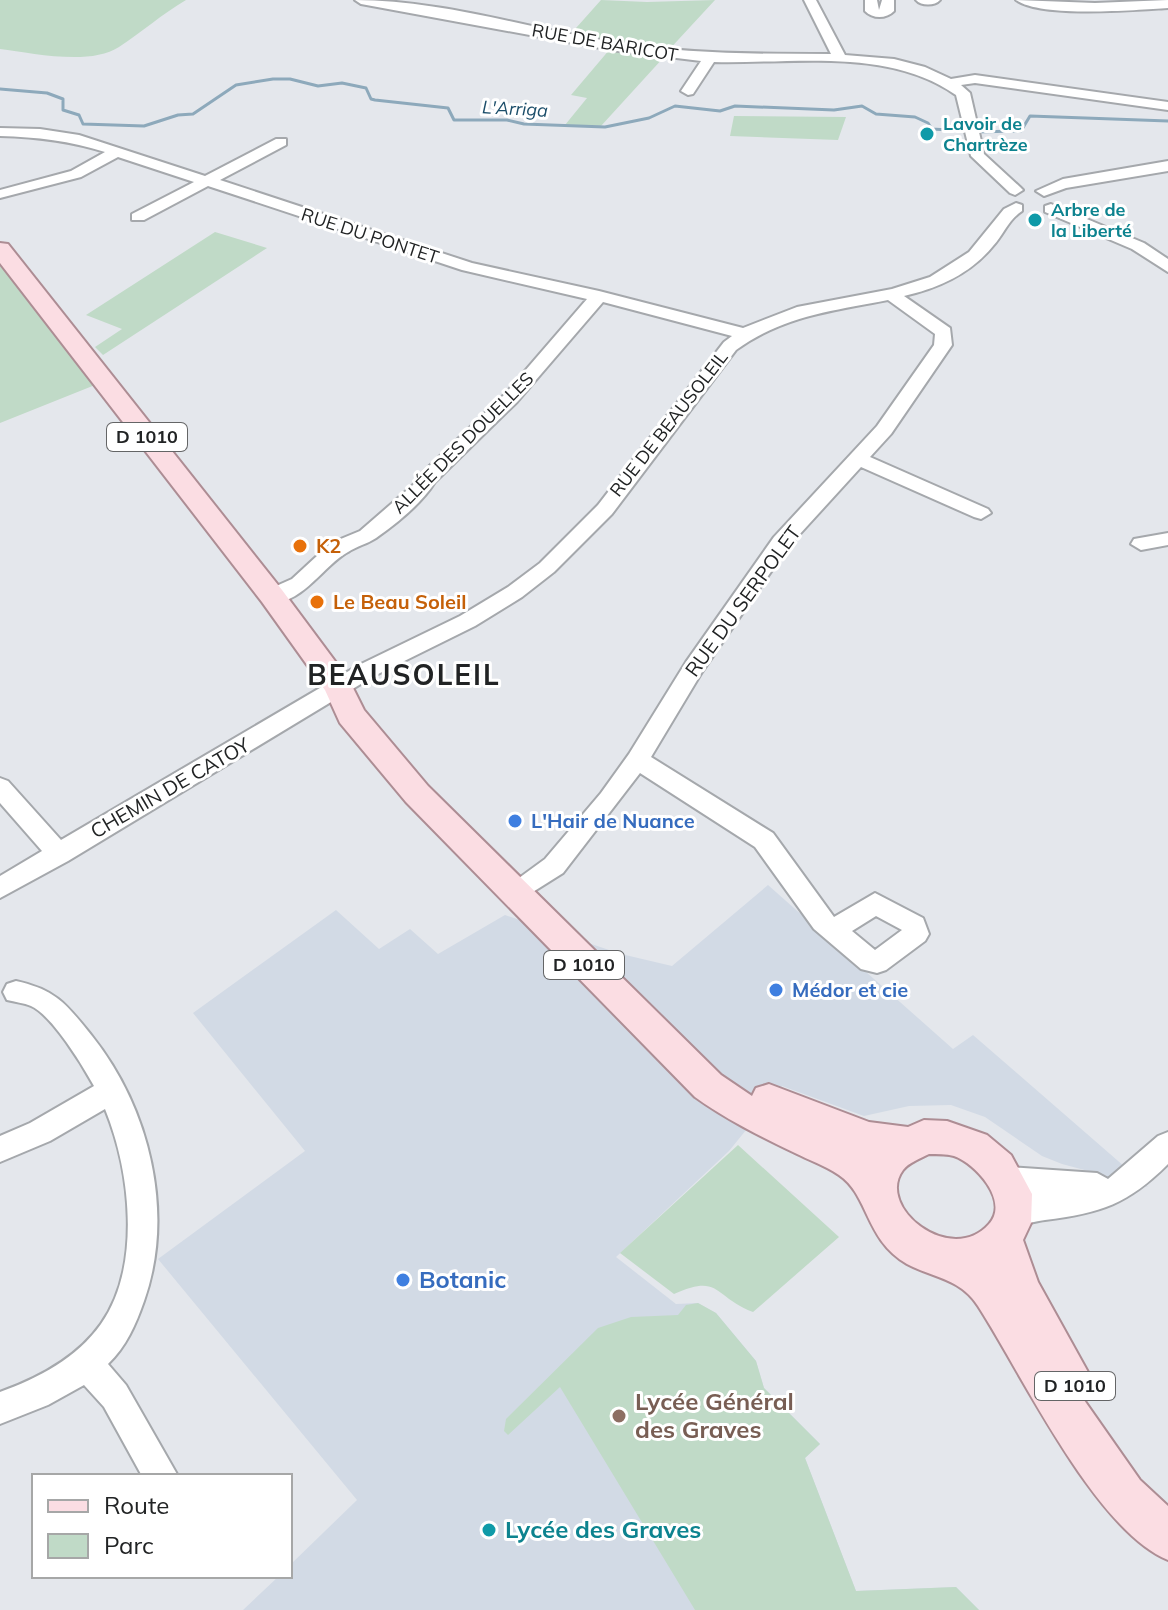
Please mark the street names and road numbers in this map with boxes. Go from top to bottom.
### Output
street label: RUE DE BARICOT [530,18,680,67]
street label: RUE DU PONTET [299,202,442,269]
street label: RUE DE BEAUSOLEIL [605,346,733,501]
street label: ALLÉE DES DOUELLES [387,367,538,518]
road number: D 1010 [107,423,187,451]
street label: RUE DU SERPOLET [679,520,806,681]
street label: CHEMIN DE CATOY [86,731,255,843]
road number: D 1010 [544,951,624,979]
road number: D 1010 [1035,1372,1115,1400]

